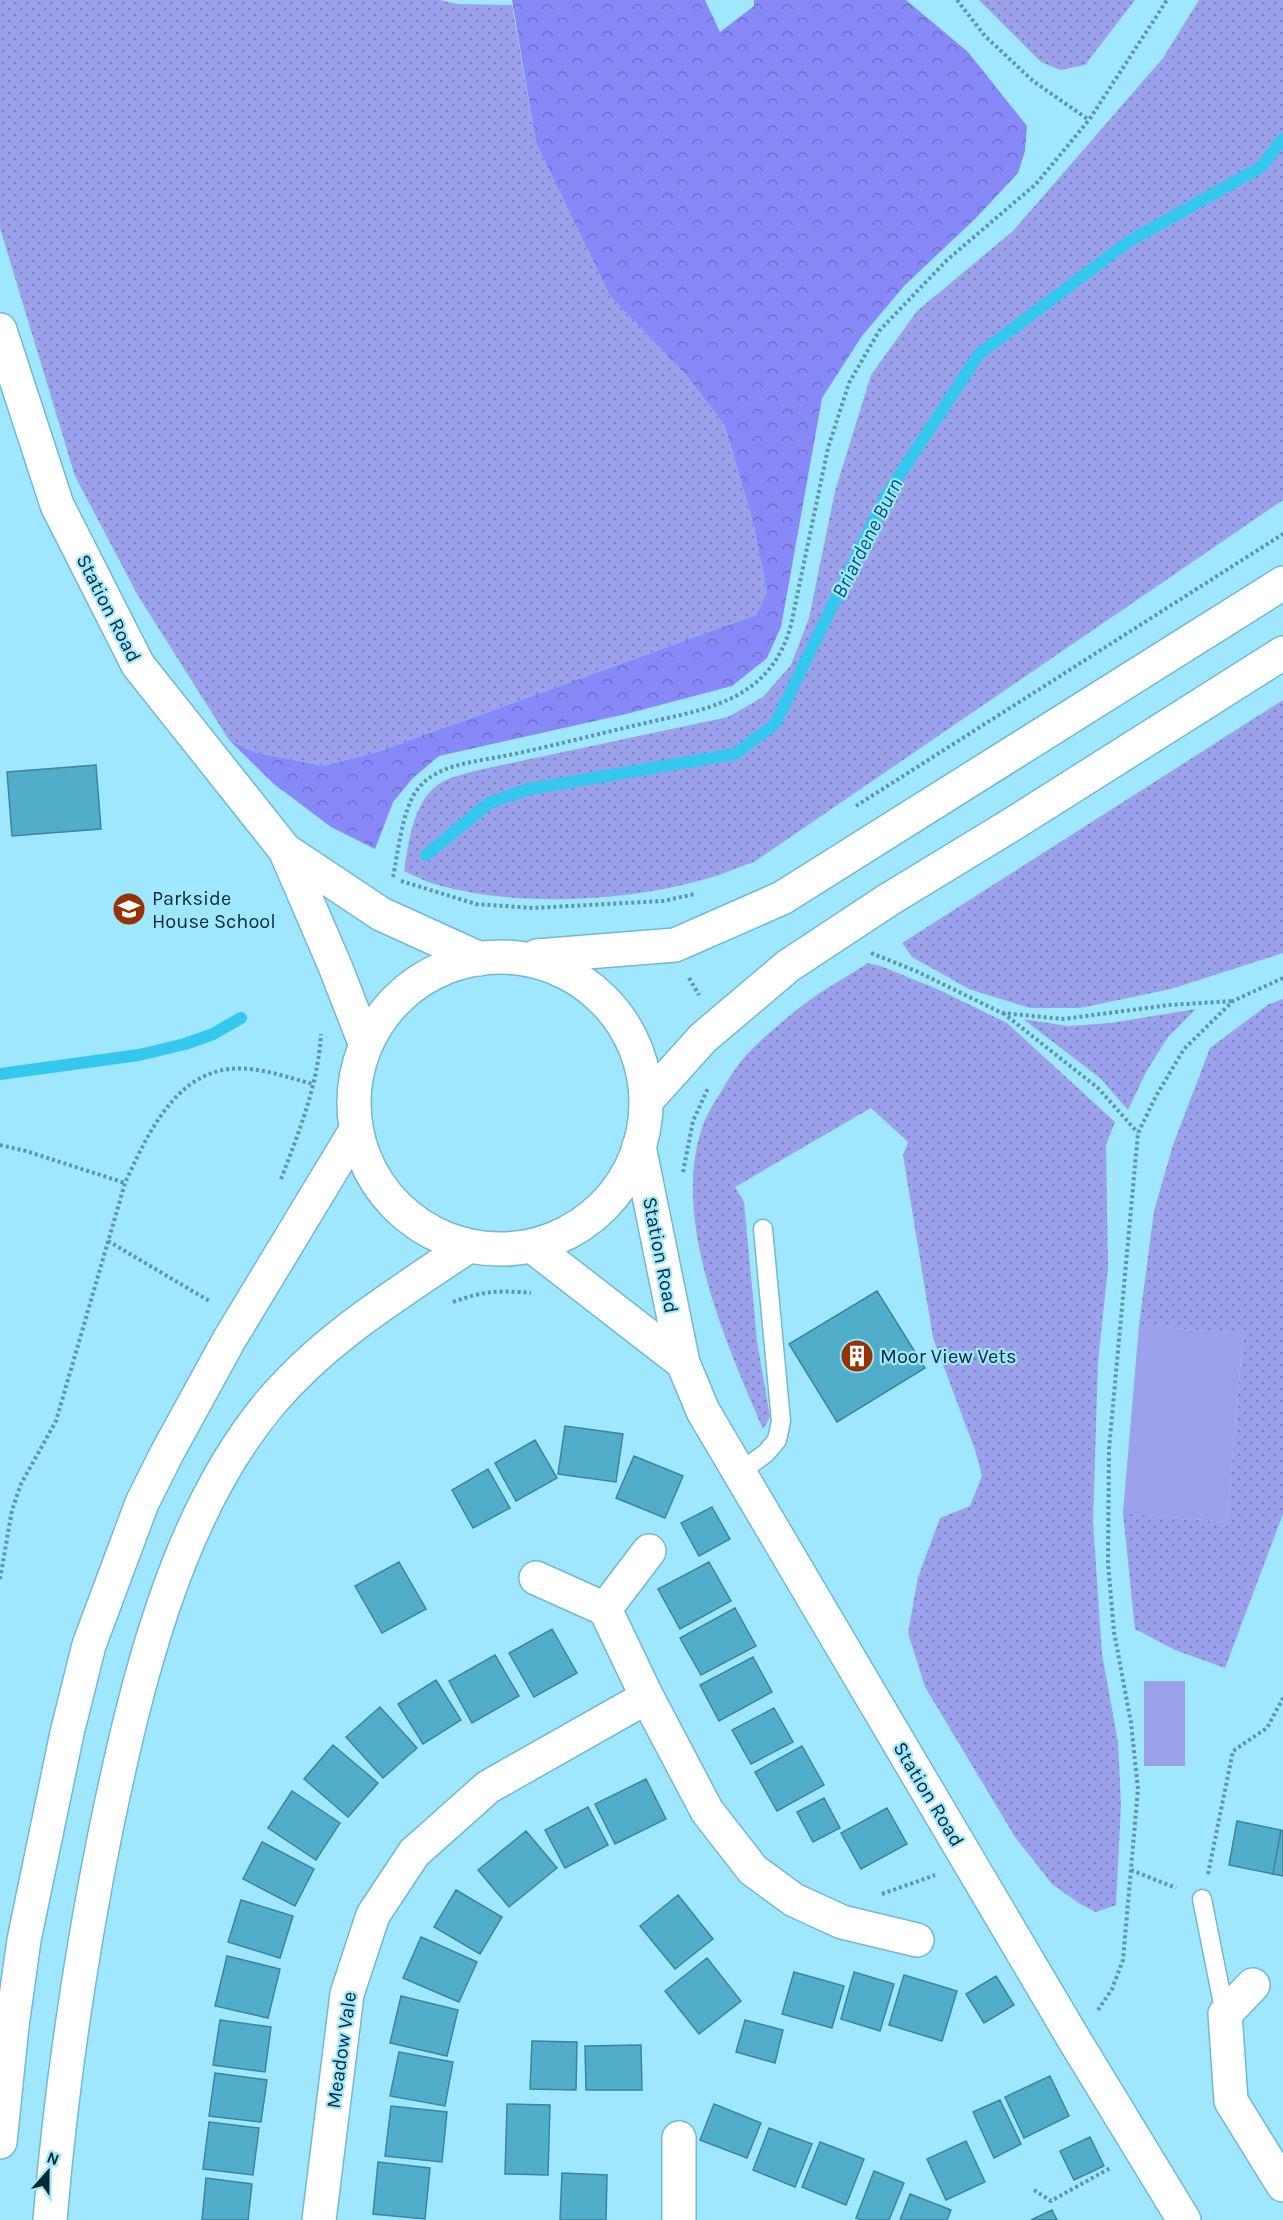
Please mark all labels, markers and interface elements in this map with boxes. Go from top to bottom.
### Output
water label: Briardene Burn [827,474,907,602]
street label: Station Road [72,550,146,666]
place label: Parkside House School [152,887,276,933]
school or university icon: Parkside House School [111,891,147,927]
street label: Station Road [638,1195,683,1315]
building icon: Moor View Vets [839,1338,875,1374]
place label: Moor View Vets [880,1345,1016,1368]
street label: Station Road [888,1738,969,1851]
street label: Meadow Vale [322,1990,361,2110]
north arrow [18,2142,78,2202]
text: N [44,2148,62,2169]

